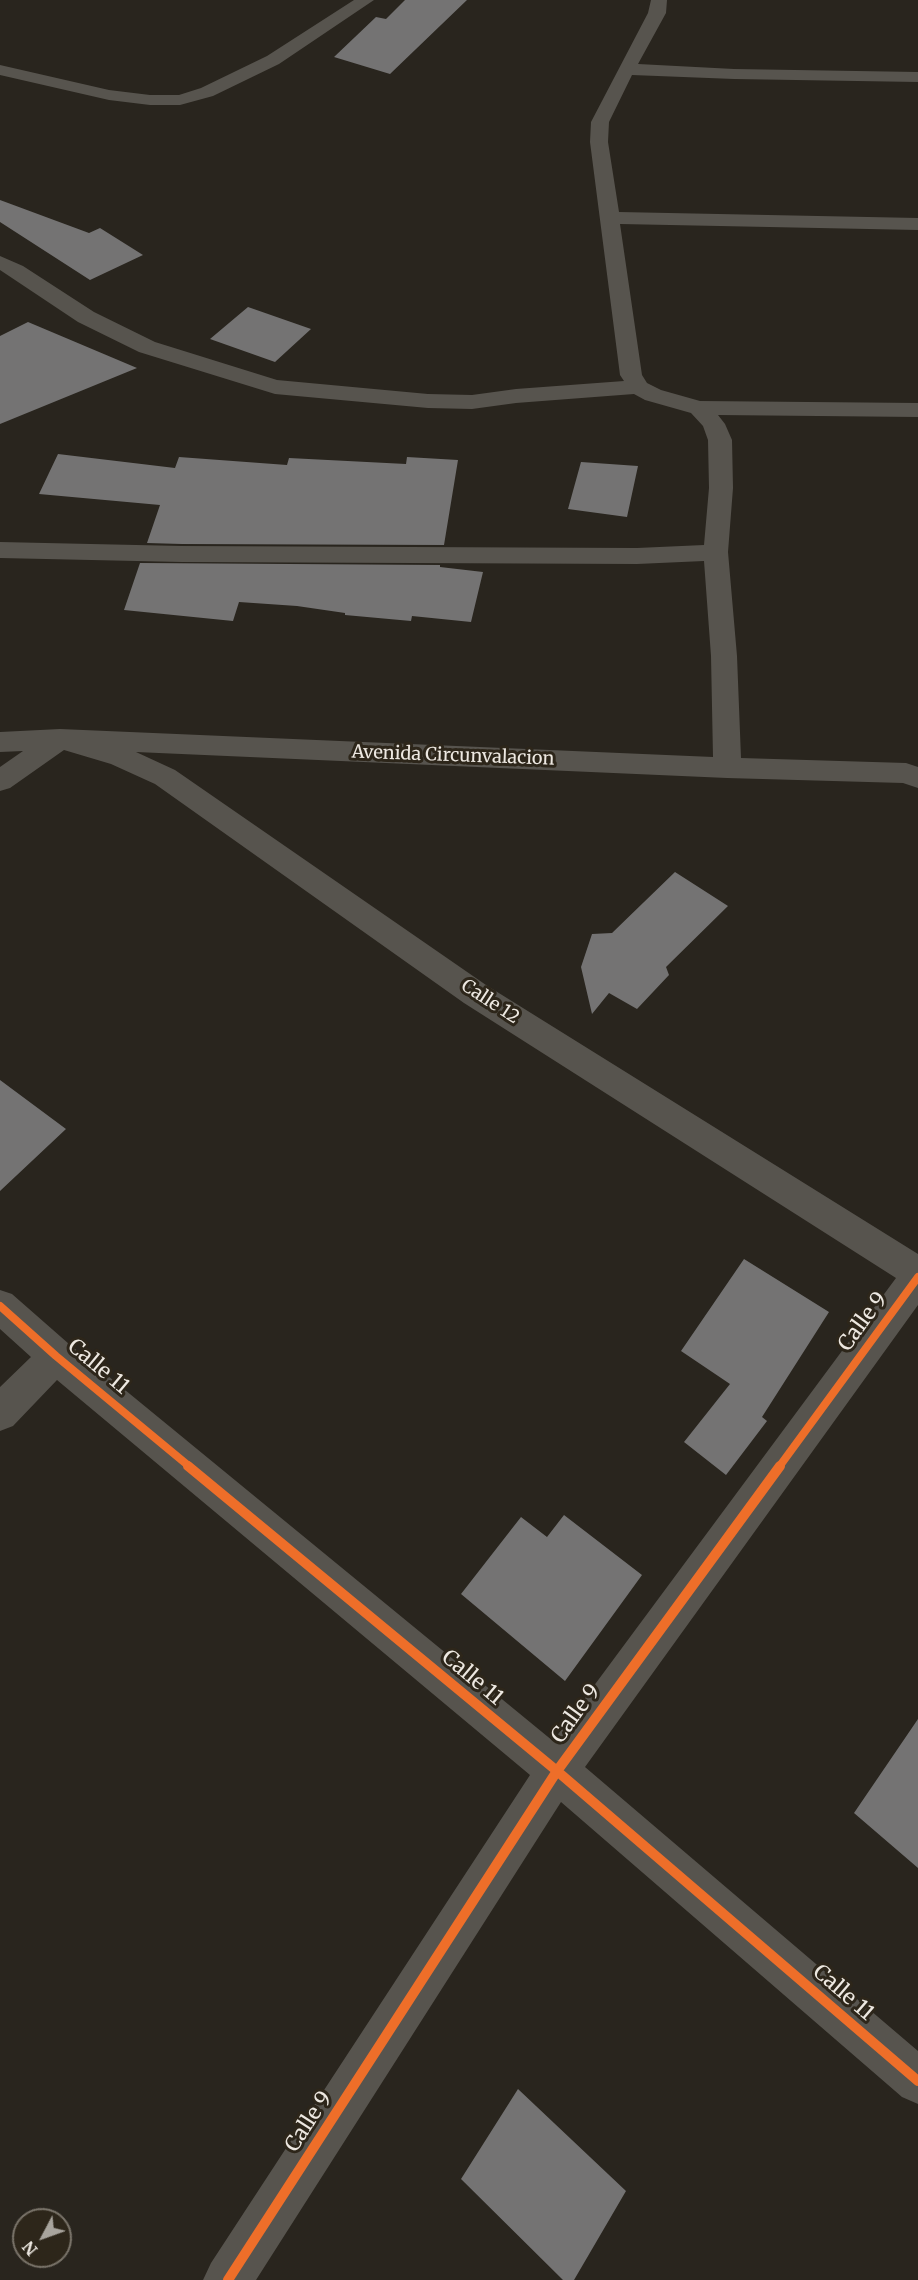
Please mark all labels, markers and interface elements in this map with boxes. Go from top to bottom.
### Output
street label: Avenida Circunvalacion [351,742,555,770]
street label: Calle 12 [457,975,523,1029]
street label: Calle 9 [833,1288,893,1356]
street label: Calle 11 [62,1334,134,1400]
street label: Calle 11 [436,1645,508,1711]
street label: Calle 9 [546,1680,606,1748]
street label: Calle 11 [807,1960,879,2026]
street label: Calle 9 [280,2087,338,2157]
north arrow [12,2208,72,2268]
text: N [18,2237,42,2260]

